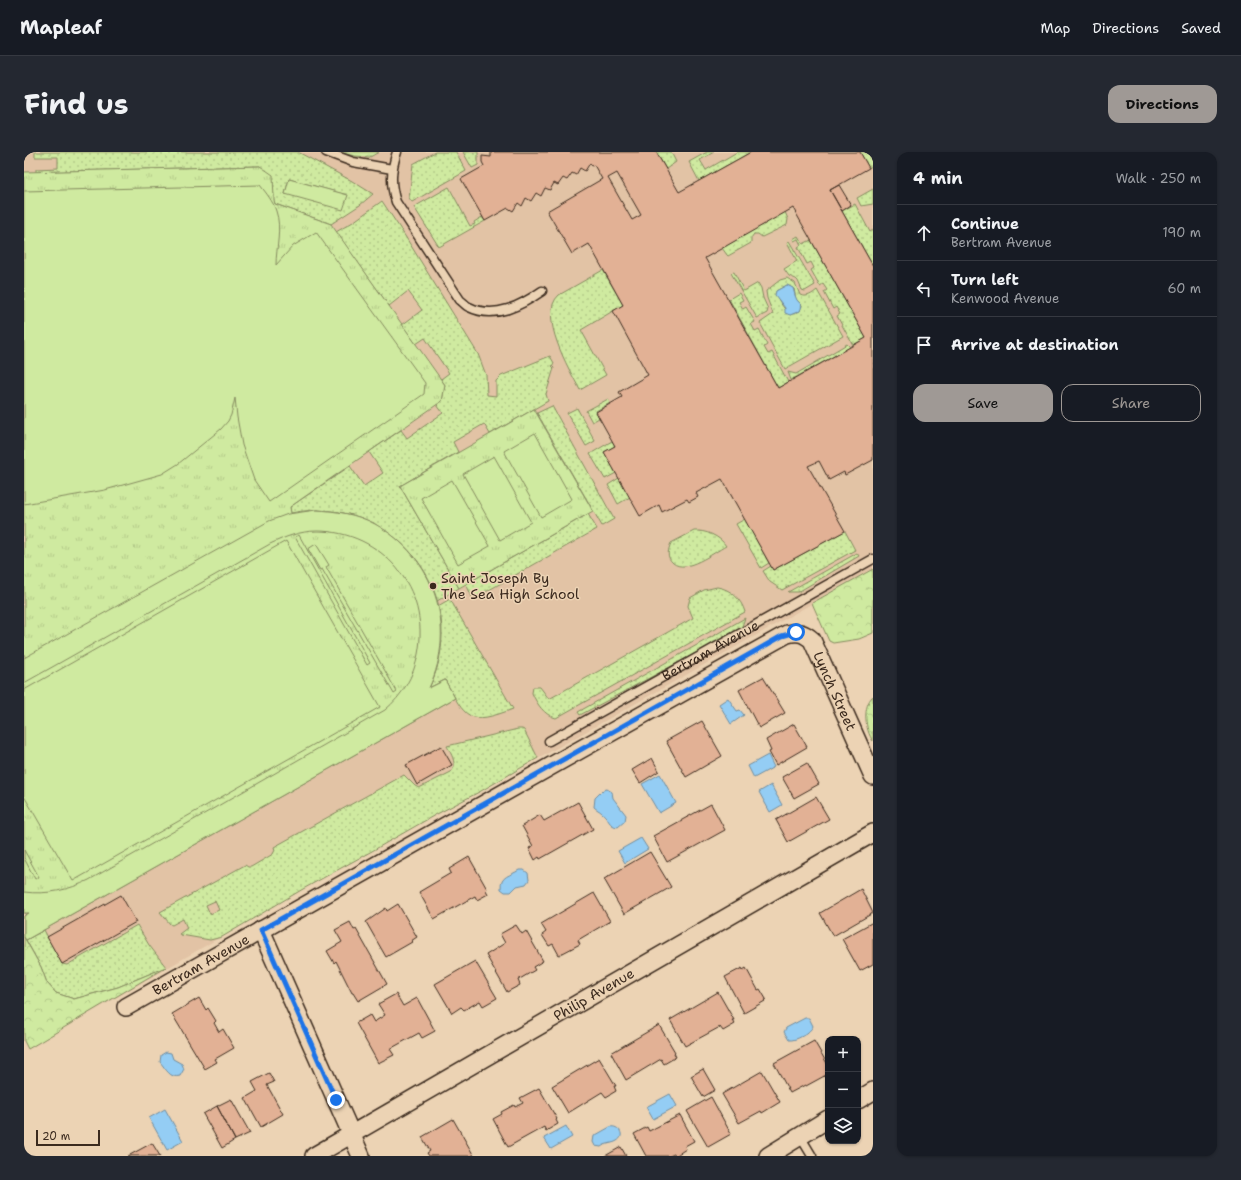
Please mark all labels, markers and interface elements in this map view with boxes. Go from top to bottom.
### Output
text: Mapleaf [20,15,102,40]
text: Map [1041,19,1071,37]
text: Directions [1093,19,1159,37]
text: Saved [1181,19,1221,37]
text: Find us [24,85,129,123]
button: Directions [1108,85,1217,123]
text: 4 min [913,167,963,189]
text: Walk · 250 m [1116,170,1201,187]
text: Continue [951,214,1019,234]
icon: ahead [913,222,935,244]
text: 190 m [1162,224,1201,241]
text: Bertram Avenue [951,234,1052,251]
text: Turn left [951,270,1019,290]
icon: left [913,278,935,300]
text: 60 m [1168,280,1201,297]
text: Kenwood Avenue [951,290,1059,307]
icon: arrive [913,334,935,356]
text: Arrive at destination [951,335,1119,355]
button: Save [913,384,1053,422]
button: Share [1061,384,1201,422]
place label: Saint Joseph By The Sea High School [441,569,580,603]
marker: Saint Joseph By The Sea High School [428,581,438,591]
street label: Bertram Avenue [659,616,762,685]
route start [787,623,805,641]
street label: Lynch Street [809,649,861,734]
street label: Bertram Avenue [149,930,253,999]
street label: Philip Avenue [550,964,637,1025]
map controls [825,1036,861,1144]
button: + [825,1036,861,1072]
button: − [825,1072,861,1108]
route end [327,1091,345,1109]
button: layers [825,1108,861,1144]
scale bar [36,1128,100,1147]
text: 20 m [42,1129,70,1144]

